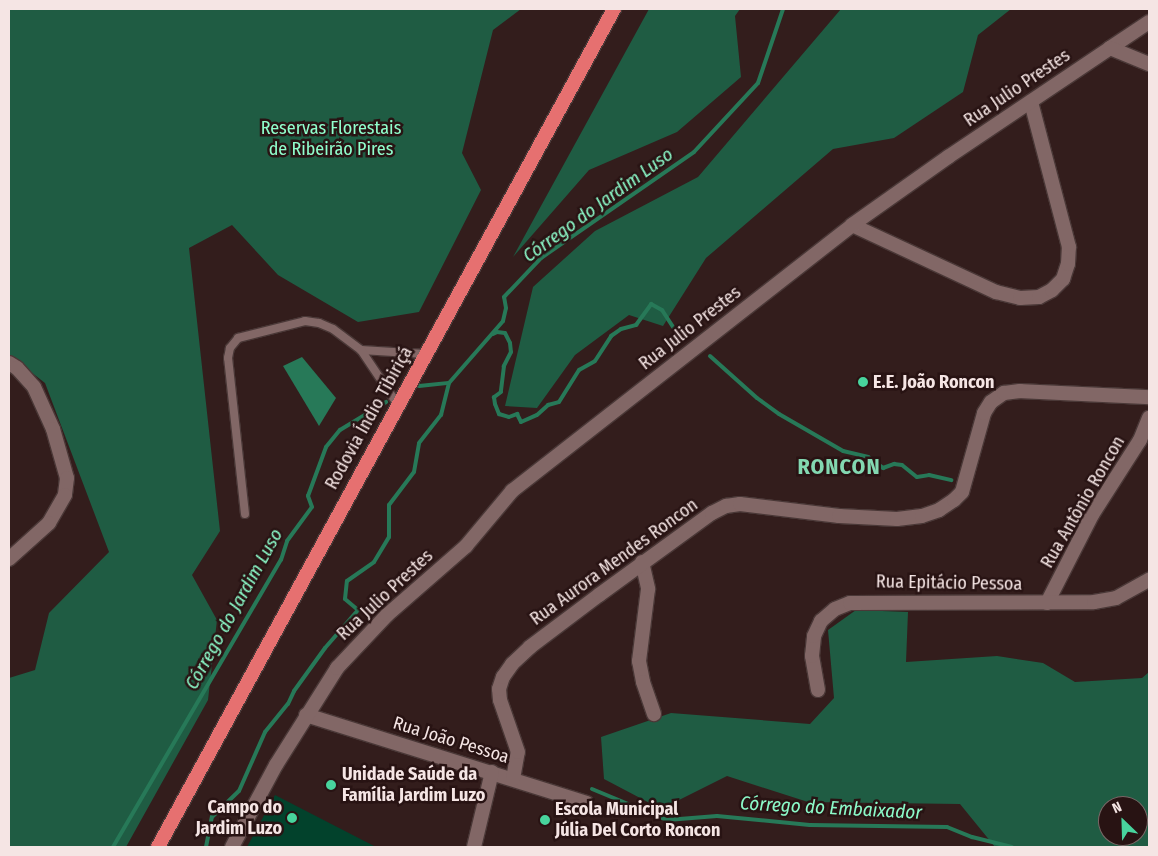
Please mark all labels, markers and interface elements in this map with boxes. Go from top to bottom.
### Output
street label: Rua Julio Prestes [960,45,1074,131]
park label: Reservas Florestais de Ribeirão Pires [261,118,401,160]
water label: Córrego do Jardim Luso [518,143,678,267]
street label: Rua Julio Prestes [635,282,745,374]
street label: Rodovia Índio Tibiriçá [321,343,417,493]
place label: E.E. João Roncon [873,371,994,393]
marker: E.E. João Roncon [857,376,869,388]
street label: Rua Antônio Roncon [1036,432,1130,572]
district label: RONCON [797,454,881,480]
street label: Rua Aurora Mendes Roncon [526,494,702,630]
water label: Córrego do Jardim Luso [180,525,288,693]
street label: Rua Julio Prestes [333,545,437,645]
street label: Rua Epitácio Pessoa [876,571,1022,595]
street label: Rua João Pessoa [390,712,512,768]
place label: Unidade Saúde da Família Jardim Luzo [342,764,485,806]
marker: Unidade Saúde da Família Jardim Luzo [324,778,338,792]
water label: Córrego do Embaixador [740,792,922,824]
north arrow [1098,796,1148,846]
place label: Campo do Jardim Luzo [195,797,282,840]
text: N [1110,798,1124,817]
place label: Escola Municipal Júlia Del Corto Roncon [555,799,720,842]
marker: Campo do Jardim Luzo [286,812,298,824]
marker: Escola Municipal Júlia Del Corto Roncon [539,814,551,826]

